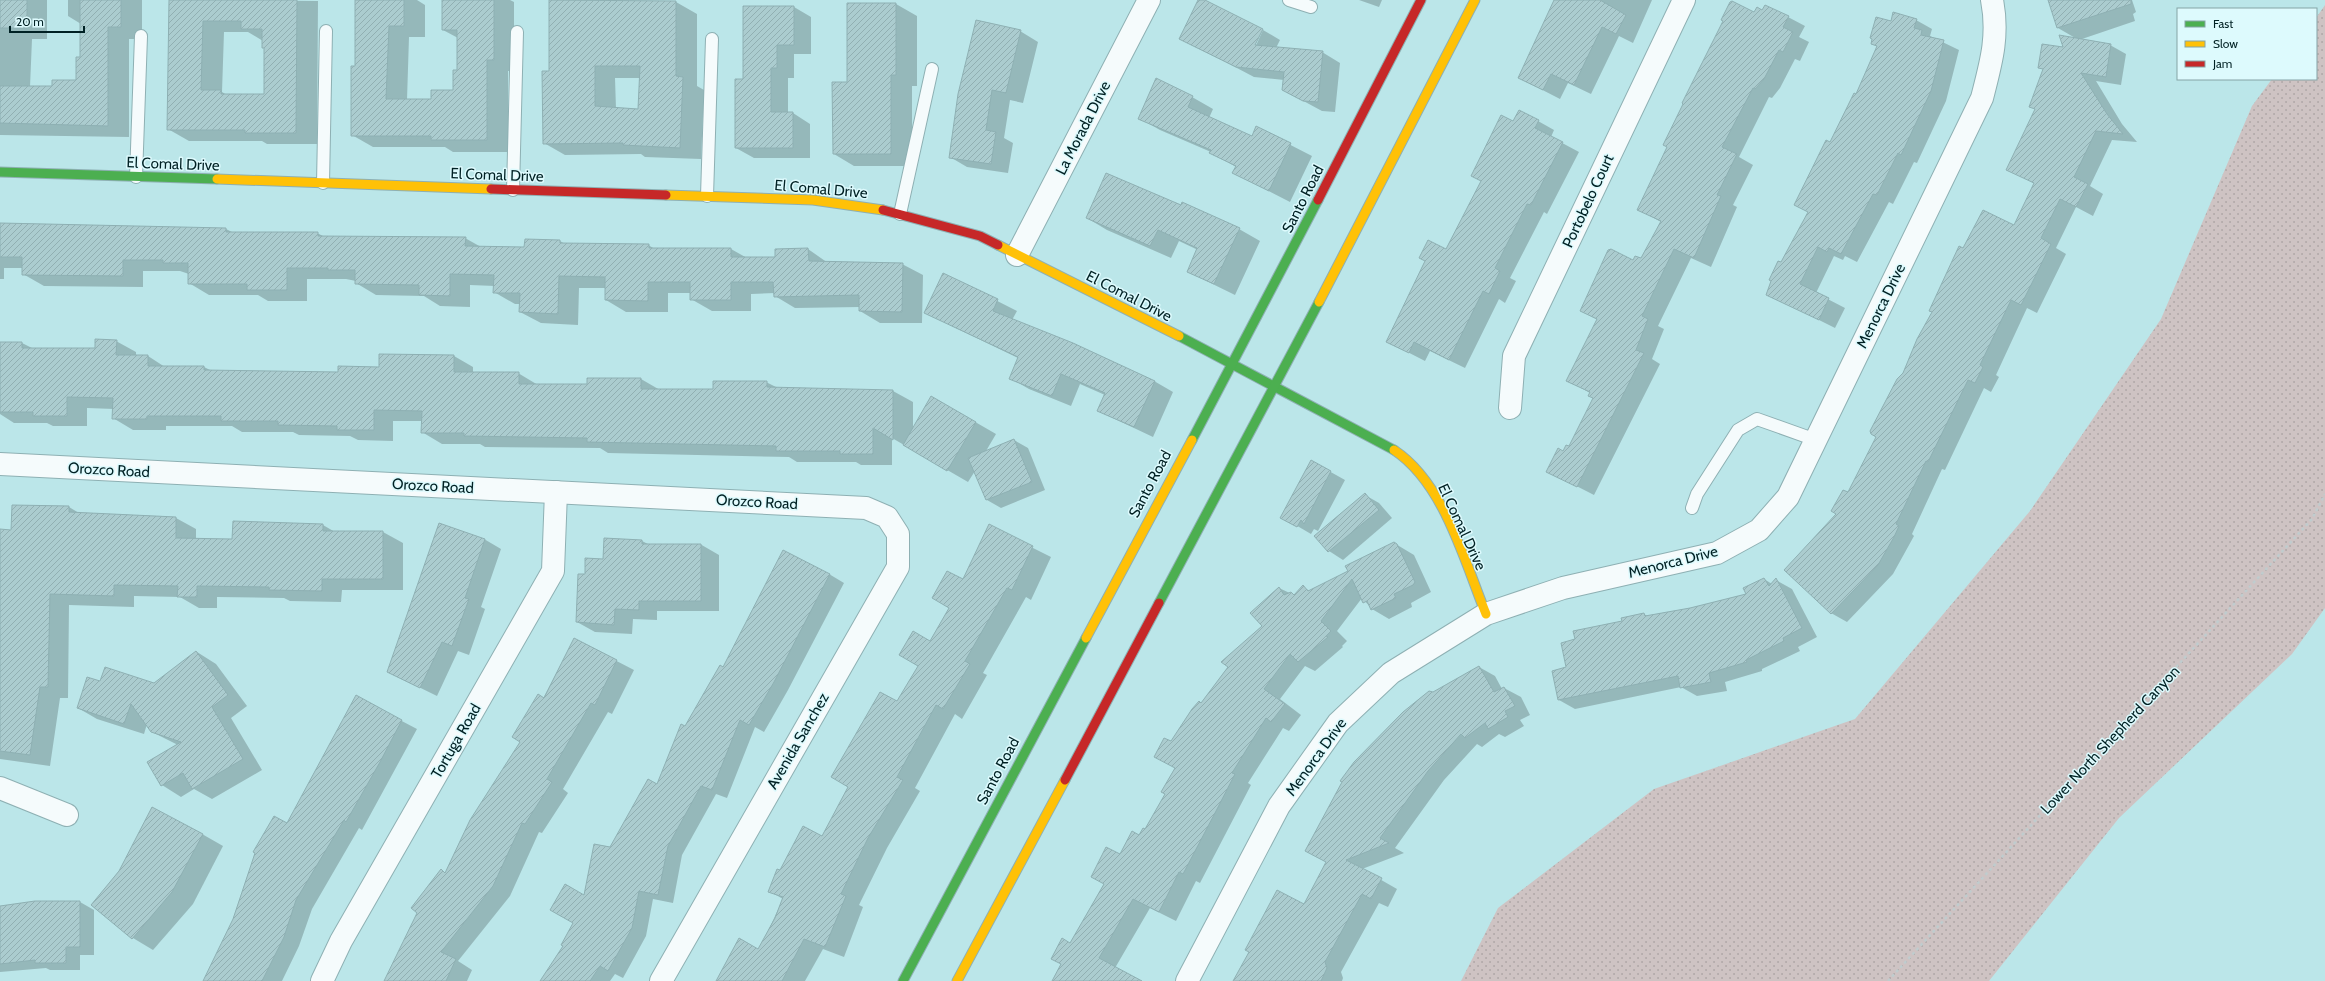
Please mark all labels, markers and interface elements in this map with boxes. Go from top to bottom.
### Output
scale bar [10,8,84,34]
legend [2177,8,2317,80]
text: 20 m [16,14,44,29]
text: Fast [2213,16,2233,31]
text: Slow [2213,36,2238,51]
text: Jam [2212,56,2232,71]
street label: La Morada Drive [1052,78,1114,178]
street label: Portobelo Court [1559,152,1617,250]
street label: El Comal Drive [126,153,220,175]
street label: Santo Road [1278,162,1328,236]
street label: El Comal Drive [450,164,544,186]
street label: El Comal Drive [774,176,869,202]
street label: Menorca Drive [1853,260,1909,351]
street label: El Comal Drive [1083,267,1175,325]
street label: Santo Road [1125,447,1175,521]
street label: Orozco Road [68,459,150,481]
street label: Orozco Road [392,475,474,497]
street label: El Comal Drive [1434,481,1490,573]
street label: Orozco Road [716,491,798,513]
street label: Menorca Drive [1626,542,1720,582]
street label: Lower North Shepherd Canyon [2037,662,2183,818]
street label: Avenida Sanchez [763,690,833,792]
street label: Tortuga Road [427,700,485,782]
street label: Menorca Drive [1282,714,1350,799]
street label: Santo Road [973,734,1023,808]

